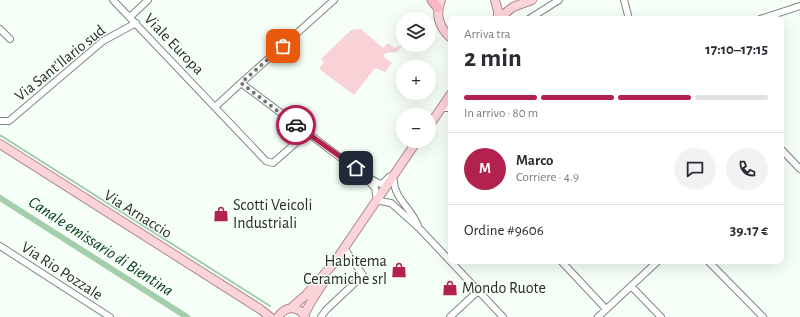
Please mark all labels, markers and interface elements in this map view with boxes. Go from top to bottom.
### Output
street label: Viale Europa [141,10,207,78]
map controls [396,12,436,148]
button: layers [396,12,436,52]
street label: Via Sant'Ilario sud [12,22,108,104]
text: Arriva tra [464,28,511,41]
pin [266,29,300,63]
icon: bag [272,35,294,57]
text: 17:10–17:15 [705,42,768,57]
text: 2 min [464,45,522,71]
button: + [396,60,436,100]
courier [276,105,316,145]
text: In arrivo · 80 m [464,107,538,120]
button: − [396,108,436,148]
icon: car [285,114,307,136]
button: chat [674,148,716,190]
button: phone [726,148,768,190]
pin [339,151,373,185]
text: Marco [516,153,553,168]
icon: home [345,157,367,179]
text: M [479,161,491,176]
text: Corriere · 4.9 [516,171,579,184]
street label: Via Arnaccio [101,187,175,241]
water label: Canale emissario di Bientina [26,193,176,299]
place label: Scotti Veicoli Industriali [233,197,312,231]
shop icon: Scotti Veicoli Industriali [212,205,230,223]
text: Ordine #9606 [464,223,544,238]
text: 39.17 € [730,223,768,238]
street label: Via Rio Pozzale [18,239,106,303]
place label: Habitema Ceramiche srl [303,253,387,287]
shop icon: Habitema Ceramiche srl [390,261,408,279]
shop icon: Mondo Ruote [441,279,459,297]
place label: Mondo Ruote [462,280,546,296]

